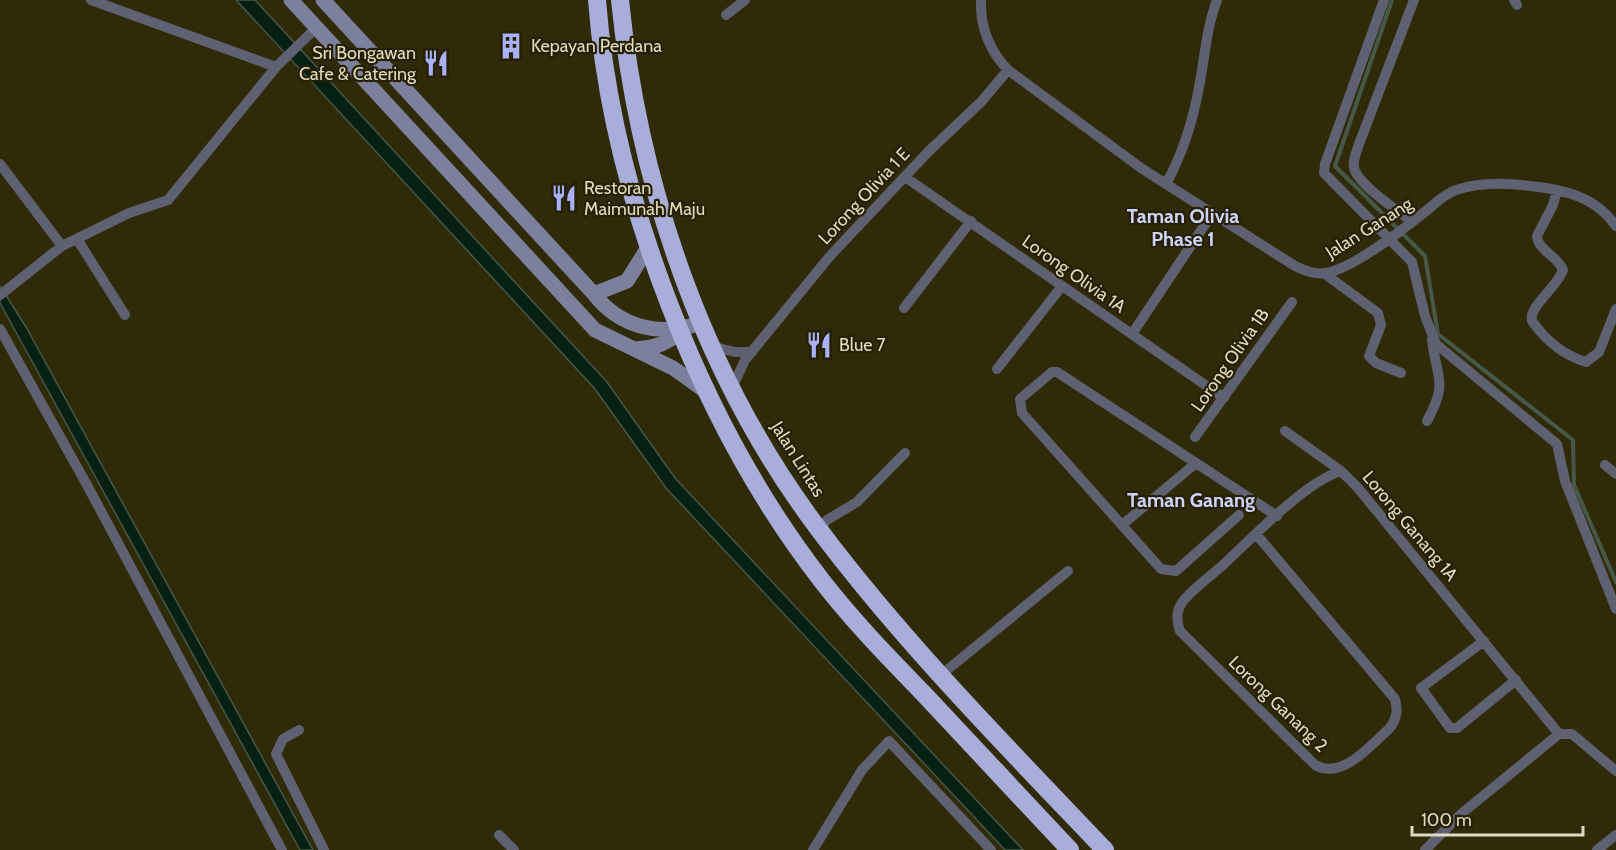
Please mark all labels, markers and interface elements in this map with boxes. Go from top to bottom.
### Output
building icon: Kepayan Perdana [496,31,526,61]
place label: Kepayan Perdana [531,35,662,57]
place label: Sri Bongawan Cafe & Catering [299,42,417,85]
restaurant icon: Sri Bongawan Cafe & Catering [421,48,451,78]
street label: Lorong Olivia 1 E [814,143,914,249]
place label: Restoran Maimunah Maju [584,177,705,220]
restaurant icon: Restoran Maimunah Maju [549,183,579,213]
street label: Jalan Ganang [1321,192,1417,264]
district label: Taman Olivia Phase 1 [1127,204,1239,251]
street label: Lorong Olivia 1A [1018,230,1130,318]
street label: Lorong Olivia 1B [1186,304,1274,416]
restaurant icon: Blue 7 [804,330,834,360]
place label: Blue 7 [839,334,886,356]
street label: Jalan Lintas [766,416,830,501]
street label: Lorong Ganang 1A [1358,467,1462,585]
district label: Taman Ganang [1127,488,1255,512]
street label: Lorong Ganang 2 [1224,651,1332,757]
scale bar [1412,799,1583,837]
text: 100 m [1421,809,1472,831]

